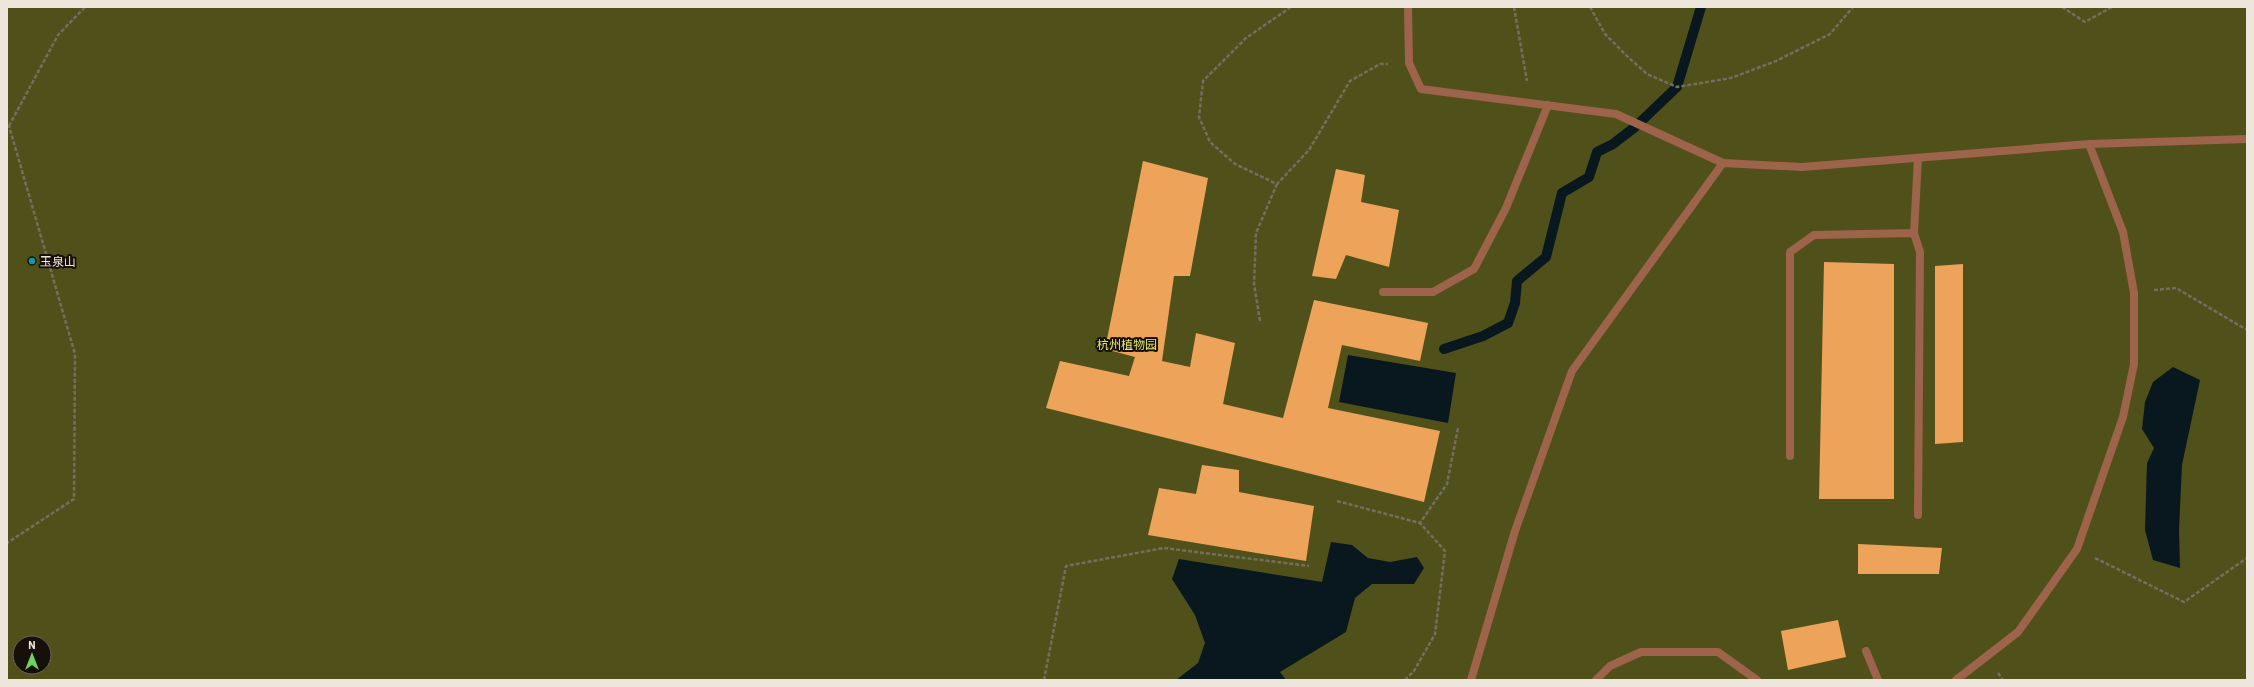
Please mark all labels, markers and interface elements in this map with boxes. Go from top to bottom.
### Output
place label: 玉泉山 [40,254,76,268]
marker: 玉泉山 [27,256,37,266]
park label: 杭州植物园 [1097,337,1157,351]
north arrow [12,635,52,675]
text: N [28,638,36,651]

